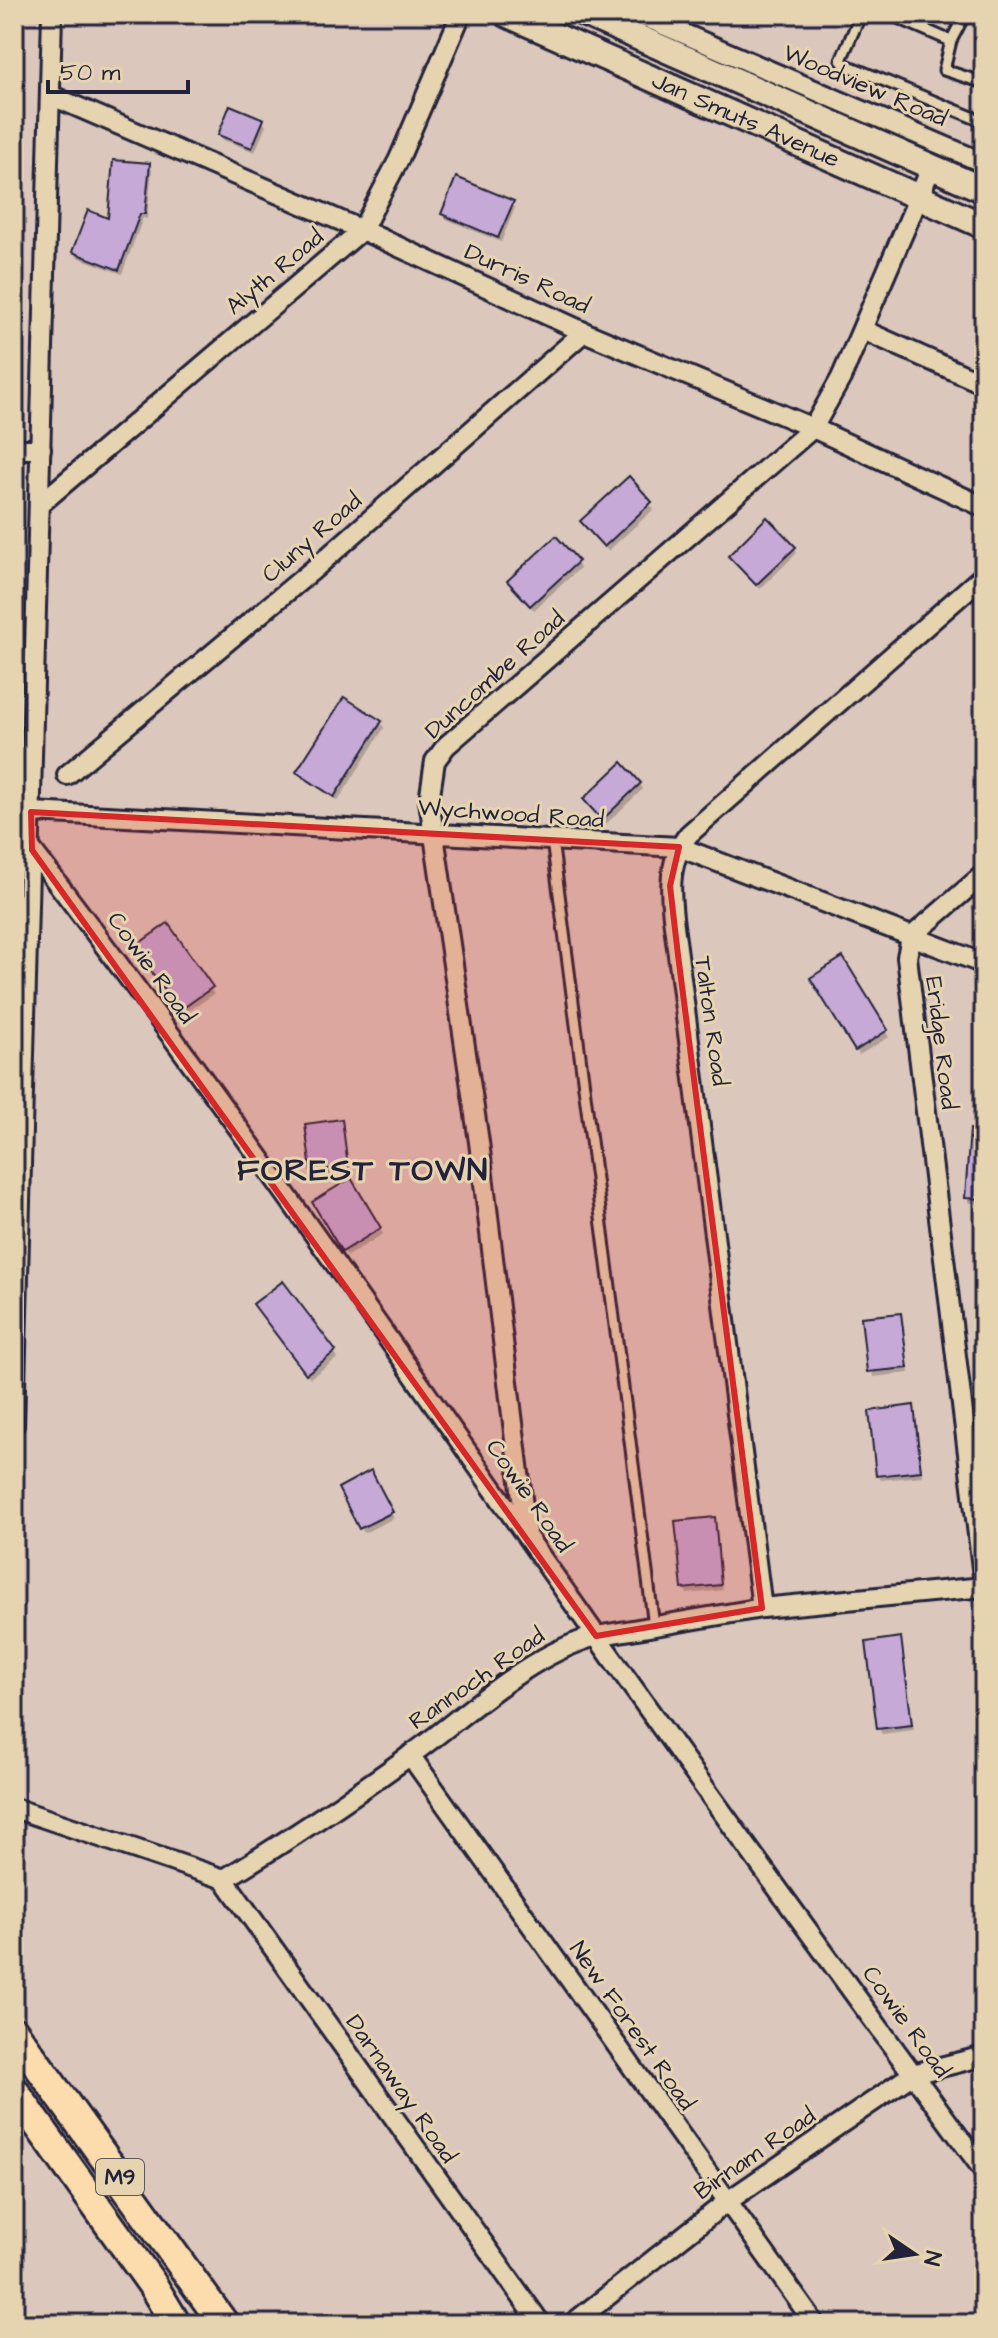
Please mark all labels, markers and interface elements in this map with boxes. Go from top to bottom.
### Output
street label: Woodview Road [778,36,952,136]
scale bar [48,44,188,94]
text: 50 m [60,56,121,90]
street label: Jan Smuts Avenue [646,64,845,177]
street label: Alyth Road [219,221,332,324]
street label: Durris Road [459,235,595,323]
street label: Cluny Road [254,485,370,592]
street label: Duncombe Road [417,603,573,747]
street label: Wychwood Road [417,791,605,838]
street label: Cowie Road [99,905,203,1031]
street label: Talton Road [685,954,737,1088]
street label: Eridge Road [915,975,966,1111]
district label: FOREST TOWN [237,1148,489,1193]
street label: Cowie Road [477,1432,581,1560]
street label: Rannoch Road [402,1620,552,1738]
street label: New Forest Road [561,1934,703,2118]
street label: Cowie Road [854,1959,958,2085]
street label: Darnaway Road [336,2008,465,2171]
street label: Birnam Road [687,2099,823,2209]
road number: M9 [96,2159,144,2195]
north arrow [874,2214,954,2294]
text: N [915,2248,949,2269]

